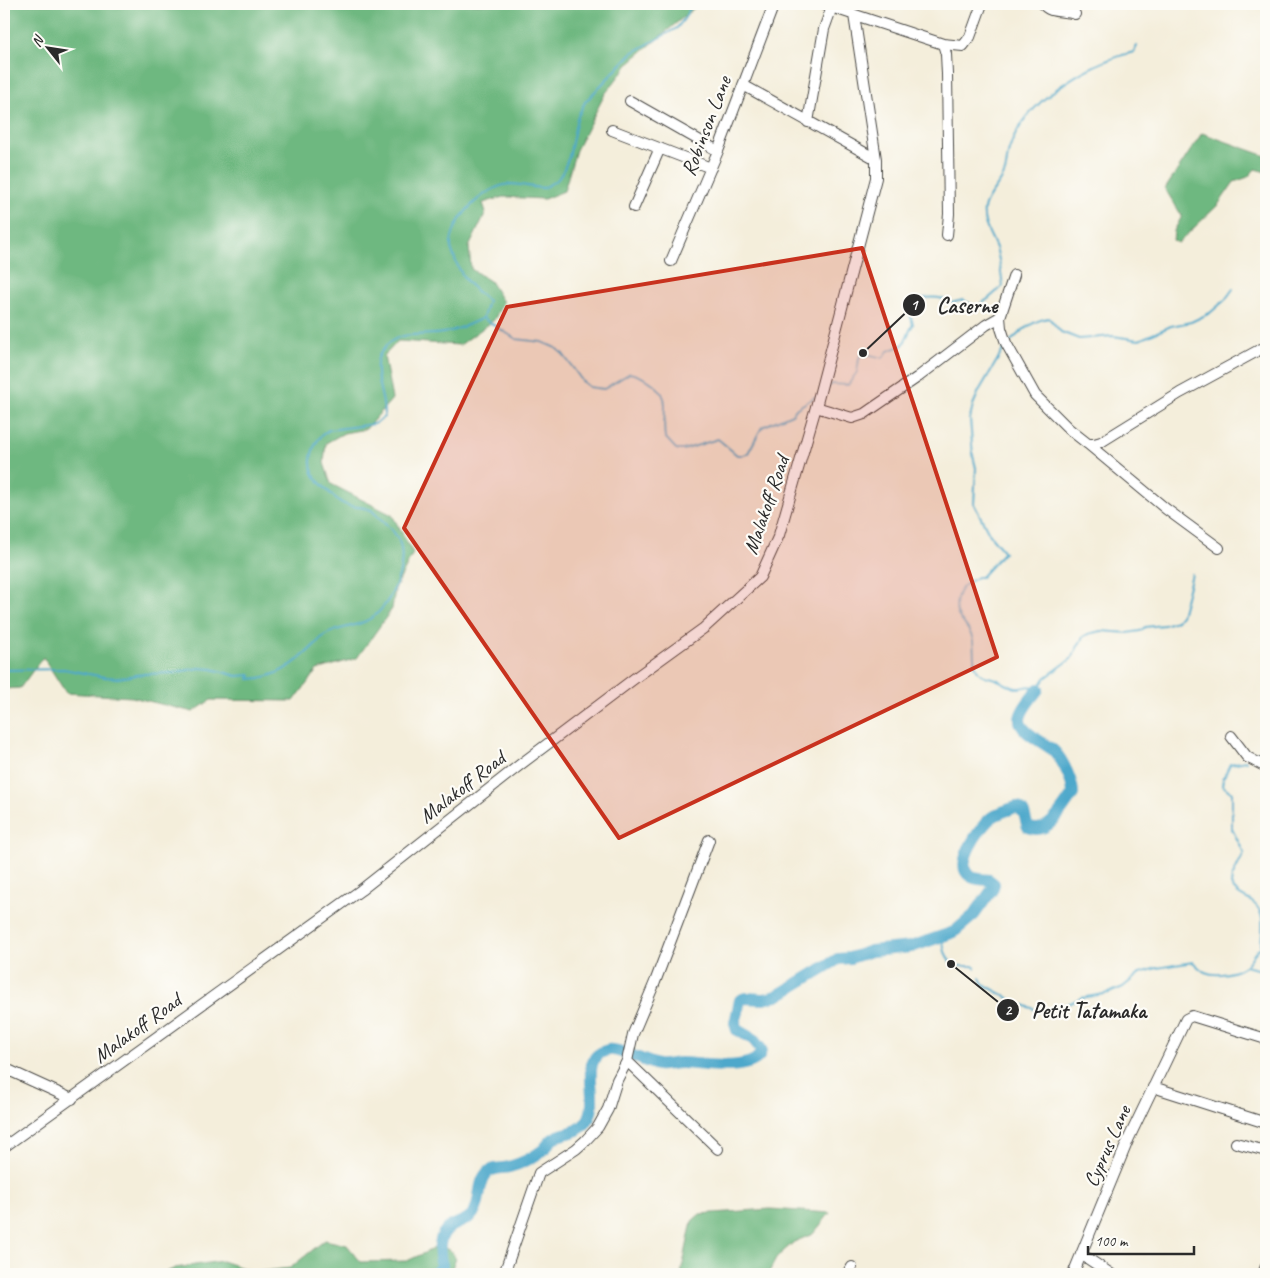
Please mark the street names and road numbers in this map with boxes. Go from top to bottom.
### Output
street label: Robinson Lane [675,71,737,179]
street label: Malakoff Road [737,449,796,557]
street label: Malakoff Road [414,743,513,829]
street label: Malakoff Road [88,985,189,1069]
street label: Cyprus Lane [1078,1100,1137,1191]

